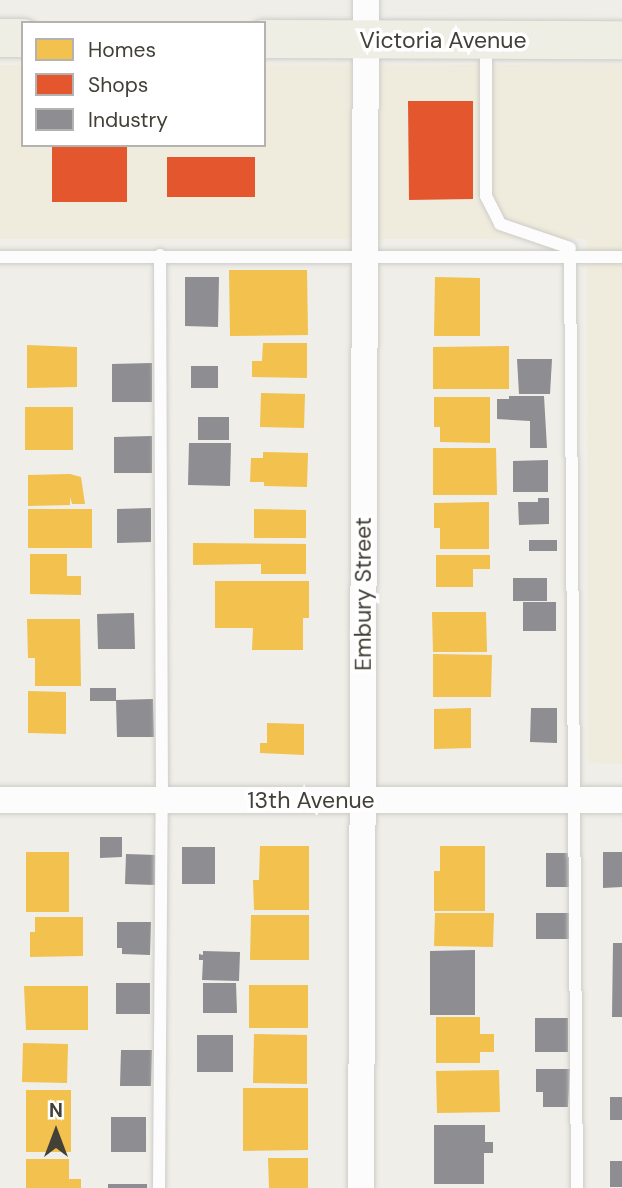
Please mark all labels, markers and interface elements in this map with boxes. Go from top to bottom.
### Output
legend [21,21,266,147]
street label: Victoria Avenue [360,26,526,54]
text: Homes [88,36,156,64]
text: Shops [88,71,148,99]
text: Industry [88,106,168,134]
street label: Embury Street [349,517,377,671]
street label: 13th Avenue [247,786,375,814]
north arrow [21,1097,91,1167]
text: N [49,1098,63,1123]

